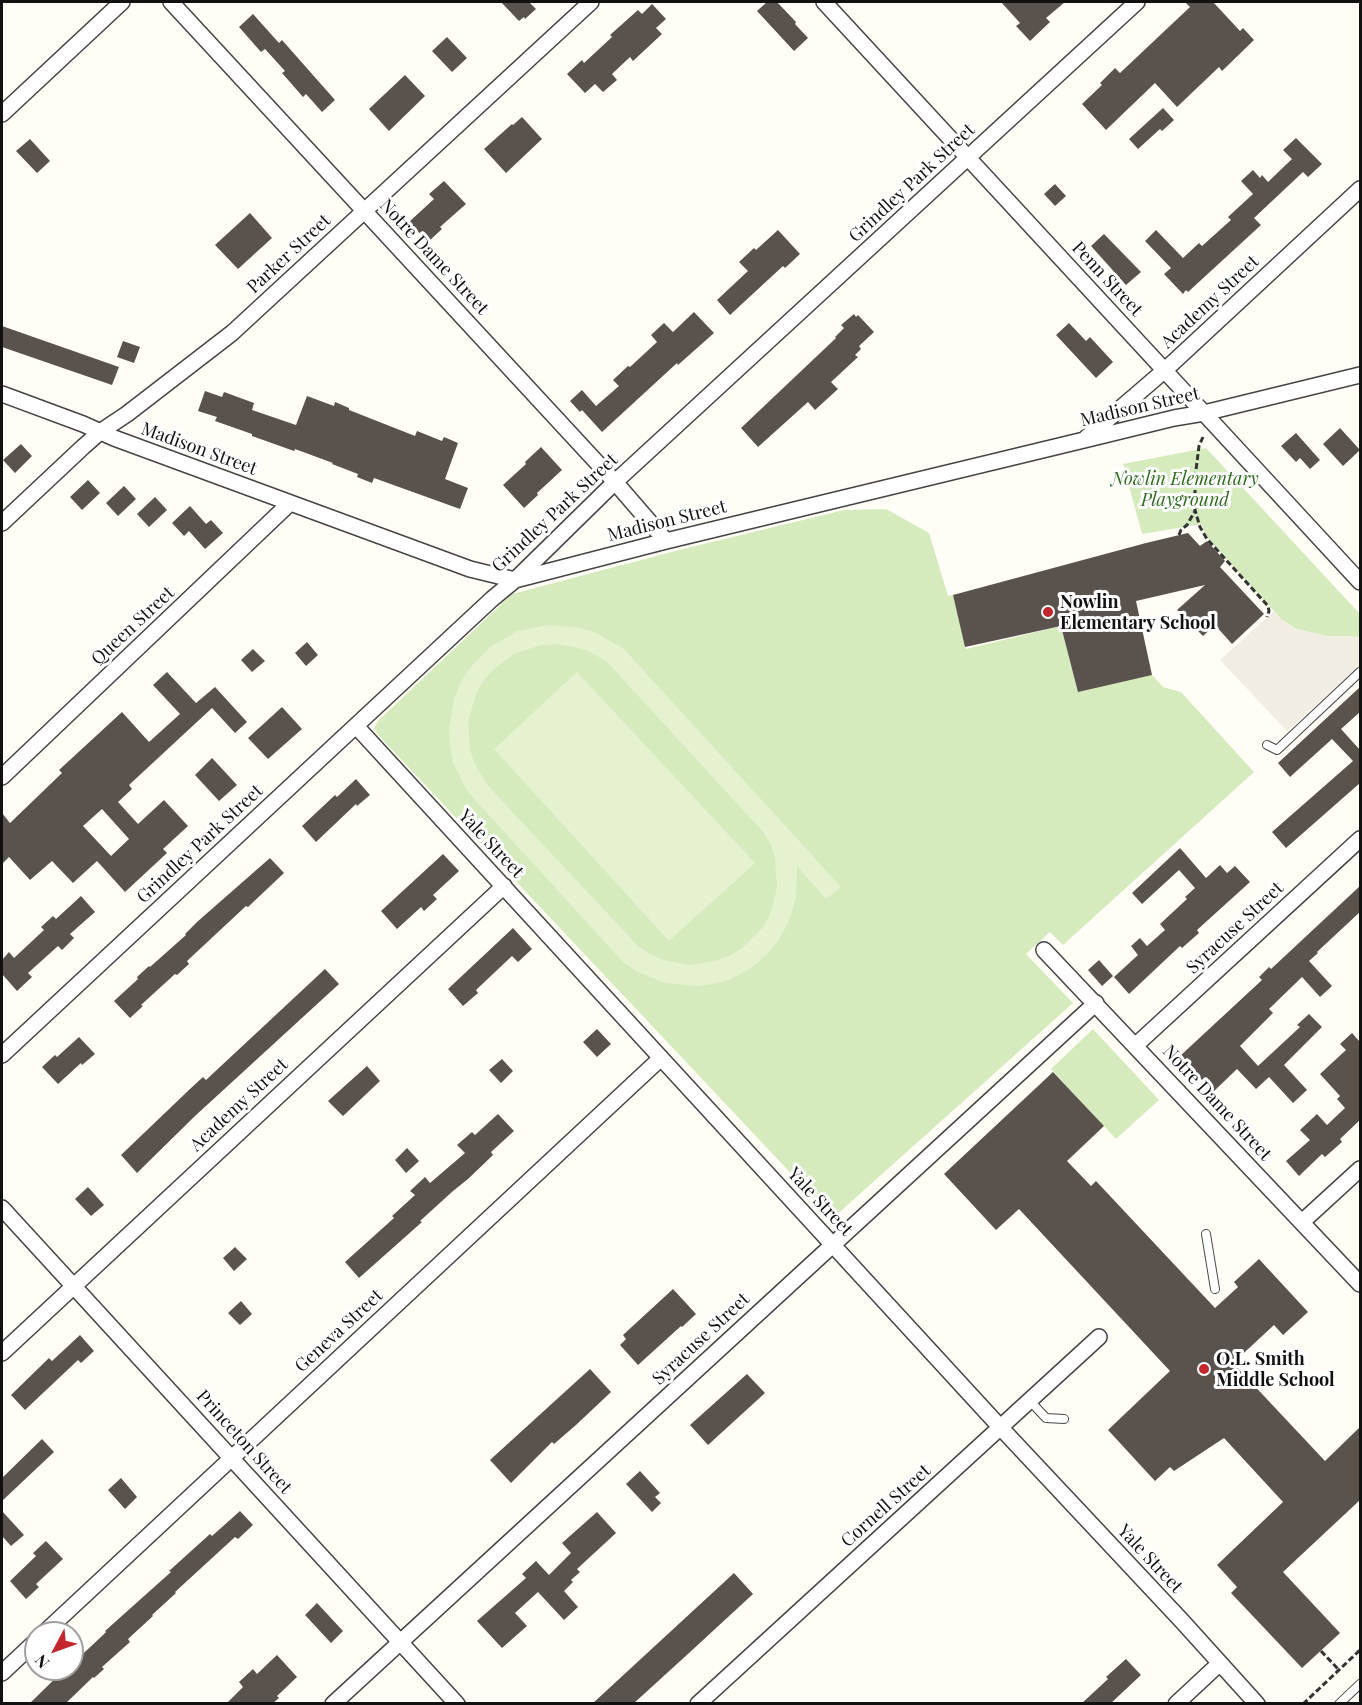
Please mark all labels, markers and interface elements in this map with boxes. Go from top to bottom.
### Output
street label: Grindley Park Street [845,119,979,247]
street label: Notre Dame Street [375,195,493,319]
street label: Parker Street [243,210,335,298]
street label: Penn Street [1067,237,1147,321]
street label: Academy Street [1156,251,1264,353]
street label: Madison Street [1078,383,1202,431]
street label: Madison Street [138,418,260,480]
street label: Grindley Park Street [488,449,622,577]
park label: Nowlin Elementary Playground [1111,468,1259,510]
street label: Madison Street [605,496,729,546]
street label: Queen Street [87,582,179,670]
place label: Nowlin Elementary School [1060,591,1216,634]
marker: Nowlin Elementary School [1041,605,1055,619]
street label: Grindley Park Street [133,780,267,908]
street label: Yale Street [454,805,528,883]
street label: Syracuse Street [1182,877,1288,979]
street label: Notre Dame Street [1158,1041,1276,1165]
street label: Academy Street [185,1054,293,1156]
street label: Yale Street [783,1163,857,1241]
street label: Geneva Street [291,1285,387,1377]
street label: Syracuse Street [648,1288,754,1390]
place label: O.L. Smith Middle School [1216,1348,1335,1390]
marker: O.L. Smith Middle School [1197,1362,1211,1376]
street label: Princeton Street [192,1386,296,1498]
street label: Cornell Street [837,1460,935,1552]
street label: Yale Street [1113,1520,1187,1598]
north arrow [24,1621,84,1681]
text: N [30,1651,53,1673]

